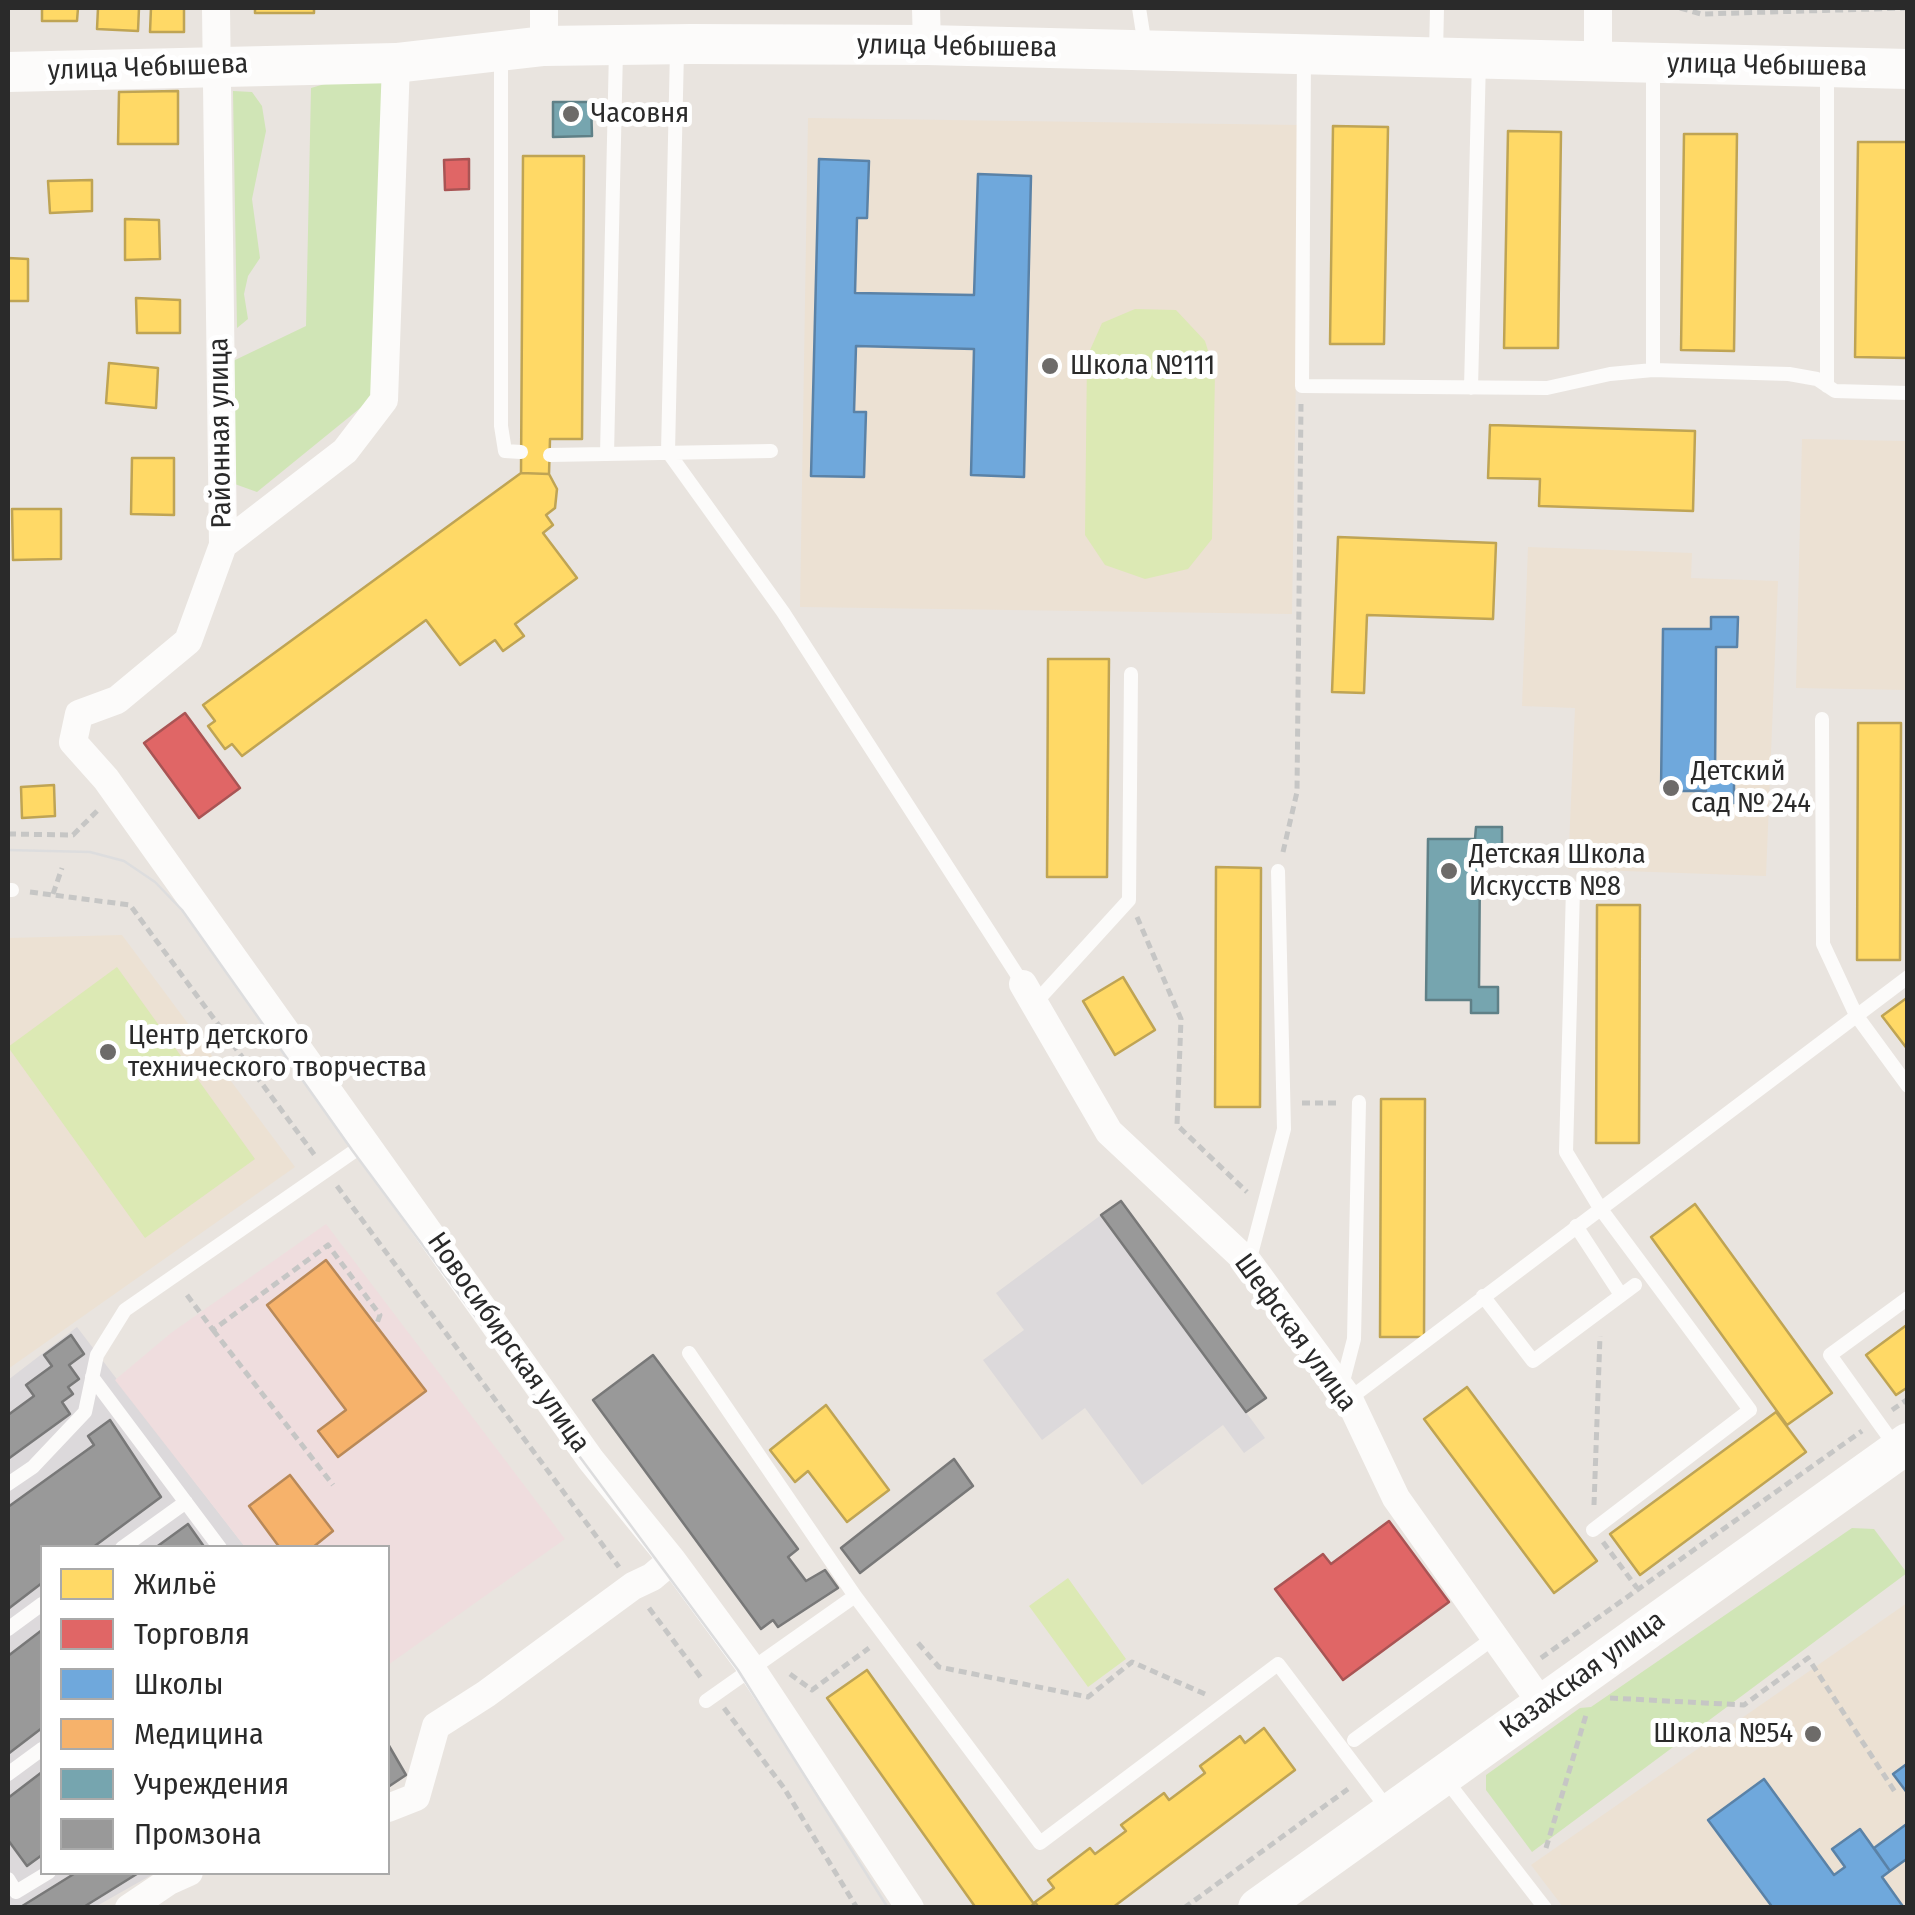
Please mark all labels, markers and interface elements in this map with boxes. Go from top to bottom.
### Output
street label: улица Чебышева [857,28,1057,66]
street label: улица Чебышева [1667,47,1867,85]
street label: улица Чебышева [47,48,249,88]
place label: Часовня [591,97,689,131]
marker: Часовня [560,103,582,125]
street label: Районная улица [203,337,239,529]
place label: Школа №111 [1070,349,1215,383]
marker: Школа №111 [1039,355,1061,377]
place label: Детский сад № 244 [1691,755,1811,821]
marker: Детский сад № 244 [1660,777,1682,799]
place label: Детская Школа Искусств №8 [1469,838,1646,904]
marker: Детская Школа Искусств №8 [1438,860,1460,882]
place label: Центр детского технического творчества [128,1019,427,1085]
marker: Центр детского технического творчества [97,1041,119,1063]
street label: Новосибирская улица [419,1227,597,1459]
street label: Шефская улица [1227,1248,1363,1418]
legend [40,1545,390,1875]
text: Жильё [134,1566,217,1602]
street label: Казахская улица [1494,1604,1672,1746]
text: Торговля [134,1616,250,1652]
text: Школы [134,1666,223,1702]
text: Медицина [134,1716,264,1752]
place label: Школа №54 [1653,1717,1793,1751]
marker: Школа №54 [1802,1723,1824,1745]
text: Учреждения [134,1766,289,1802]
text: Промзона [134,1816,262,1852]

